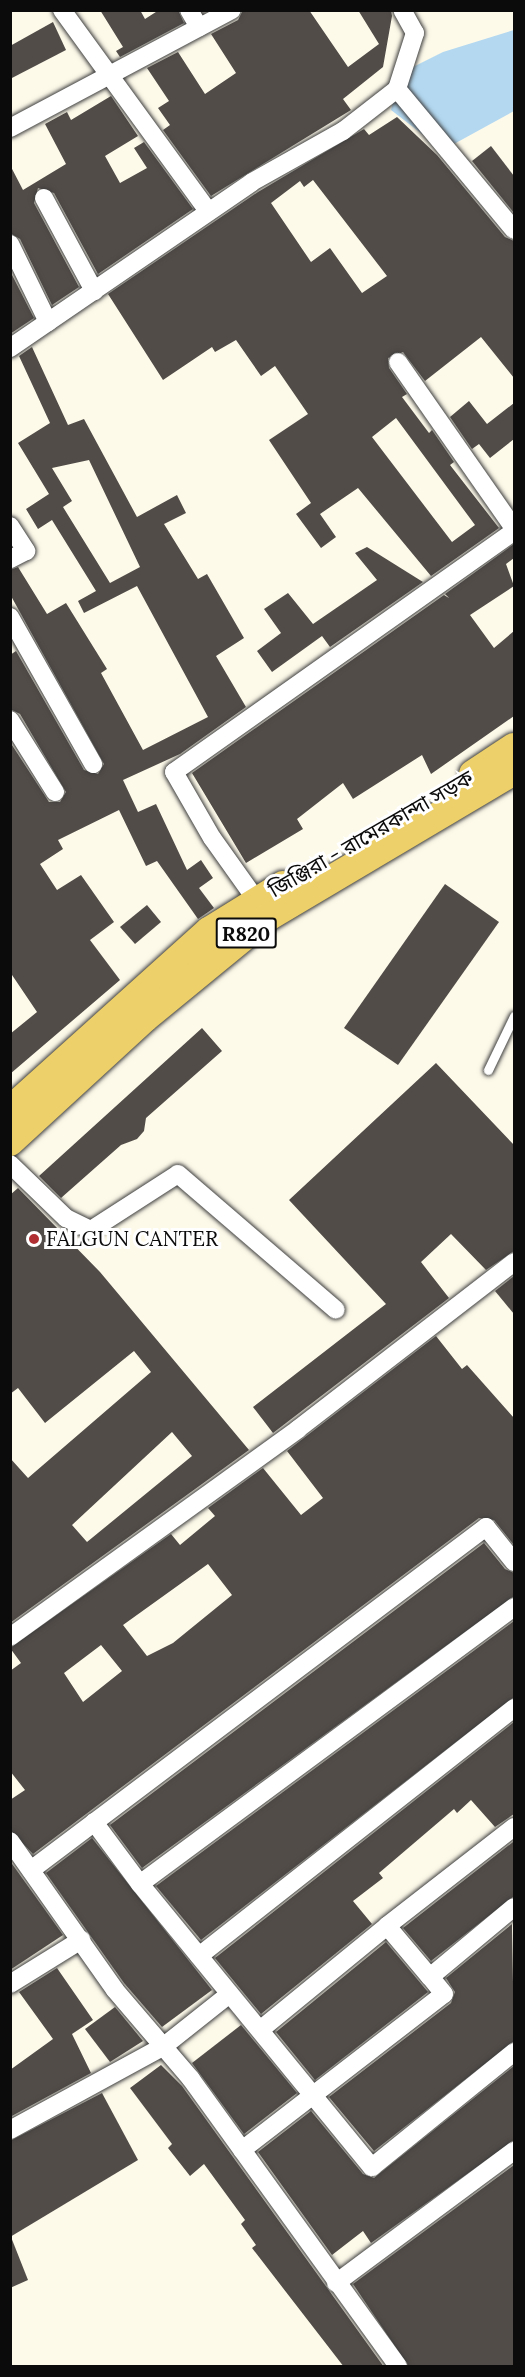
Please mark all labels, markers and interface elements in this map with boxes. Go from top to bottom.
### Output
street label: জিঞ্জিরা - রামেরকান্দা সড়ক [264,765,478,903]
road number: R820 [214,916,278,950]
place label: FALGUN CANTER [46,1226,218,1252]
marker: FALGUN CANTER [27,1232,41,1246]

